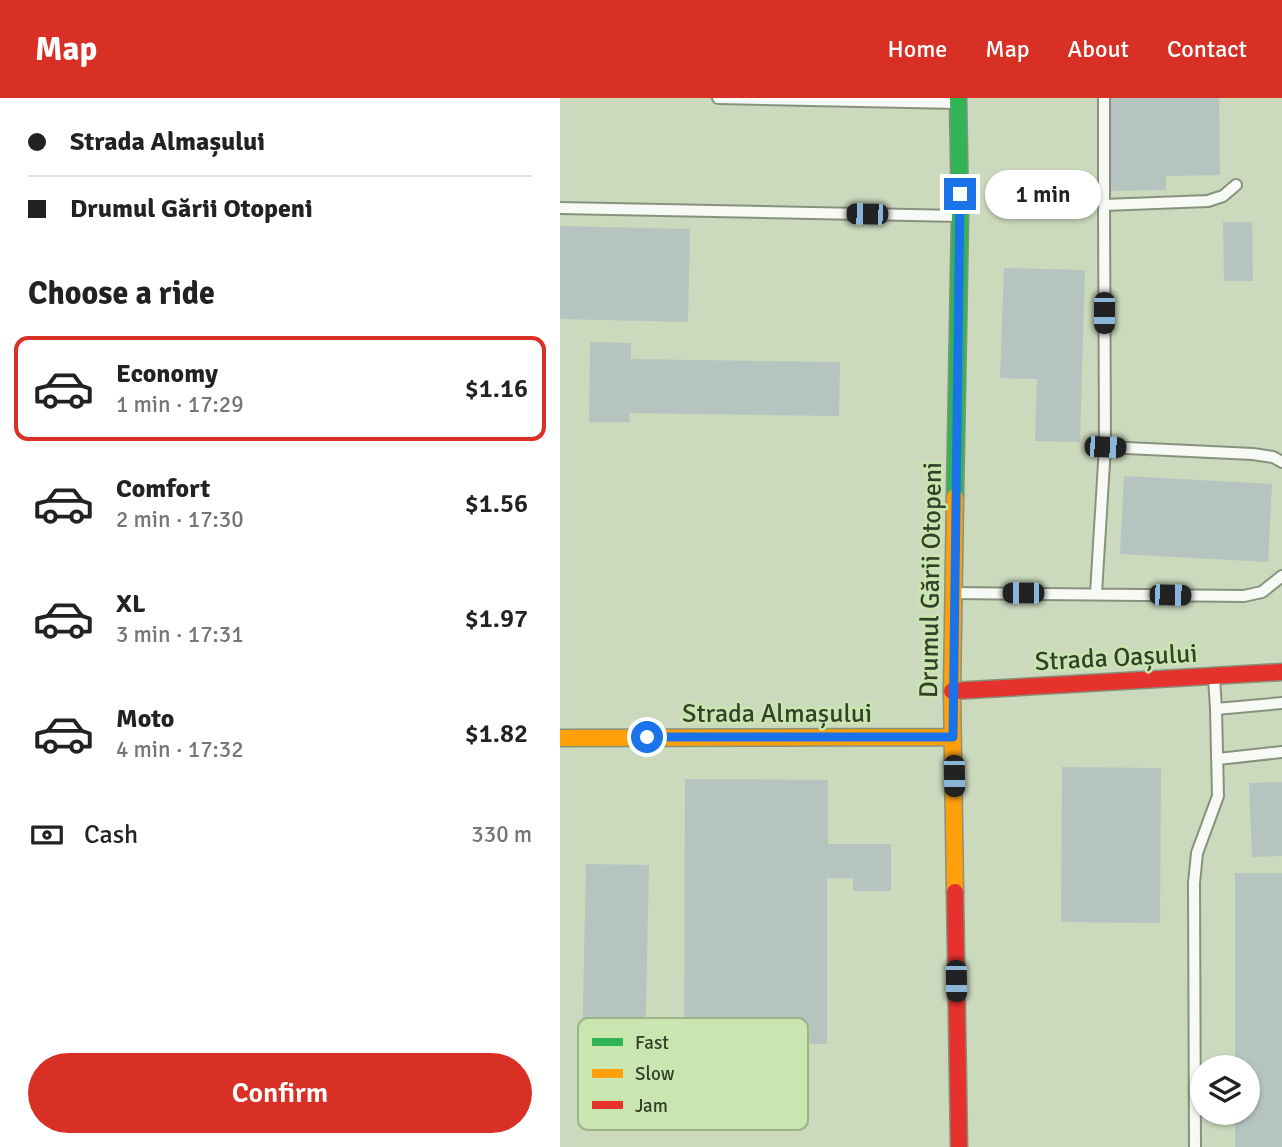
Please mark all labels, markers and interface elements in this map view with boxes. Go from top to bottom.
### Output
text: Map [35,29,97,70]
text: Home [887,34,947,64]
text: Map [985,34,1030,64]
text: About [1068,34,1129,64]
text: Contact [1167,34,1247,64]
text: Strada Almașului [70,126,265,158]
callout: 1 min [984,170,1100,218]
route end [944,178,976,210]
text: 1 min [1015,180,1071,209]
text: Drumul Gării Otopeni [70,193,313,225]
car [846,203,889,225]
text: Choose a ride [28,274,215,313]
car [1094,292,1115,334]
icon: car [32,357,95,420]
text: Economy [116,358,218,390]
text: $1.16 [465,373,528,405]
text: 1 min · 17:29 [116,390,244,419]
car [1084,436,1127,458]
street label: Drumul Gării Otopeni [913,462,949,698]
icon: car [32,472,95,535]
text: Comfort [116,473,210,505]
text: $1.56 [465,488,528,520]
text: 2 min · 17:30 [116,505,244,534]
car [1003,583,1045,604]
car [1149,584,1192,606]
icon: car [32,587,95,650]
text: XL [116,588,146,620]
text: $1.97 [465,603,528,635]
text: 3 min · 17:31 [116,620,244,649]
street label: Strada Oașului [1034,638,1198,678]
street label: Strada Almașului [682,698,872,730]
icon: car [32,702,95,765]
text: Moto [116,703,174,735]
text: $1.82 [465,718,528,750]
route start [631,721,663,753]
text: 4 min · 17:32 [116,735,244,764]
car [944,755,965,797]
icon: cash [28,816,66,854]
text: Cash [84,819,138,851]
text: 330 m [471,820,532,849]
car [946,960,967,1002]
legend [578,1018,808,1130]
text: Fast [635,1031,669,1055]
button: Confirm [28,1053,532,1133]
map controls [1190,1055,1260,1125]
button: layers [1190,1055,1260,1125]
text: Slow [635,1062,675,1086]
text: Jam [635,1094,668,1118]

